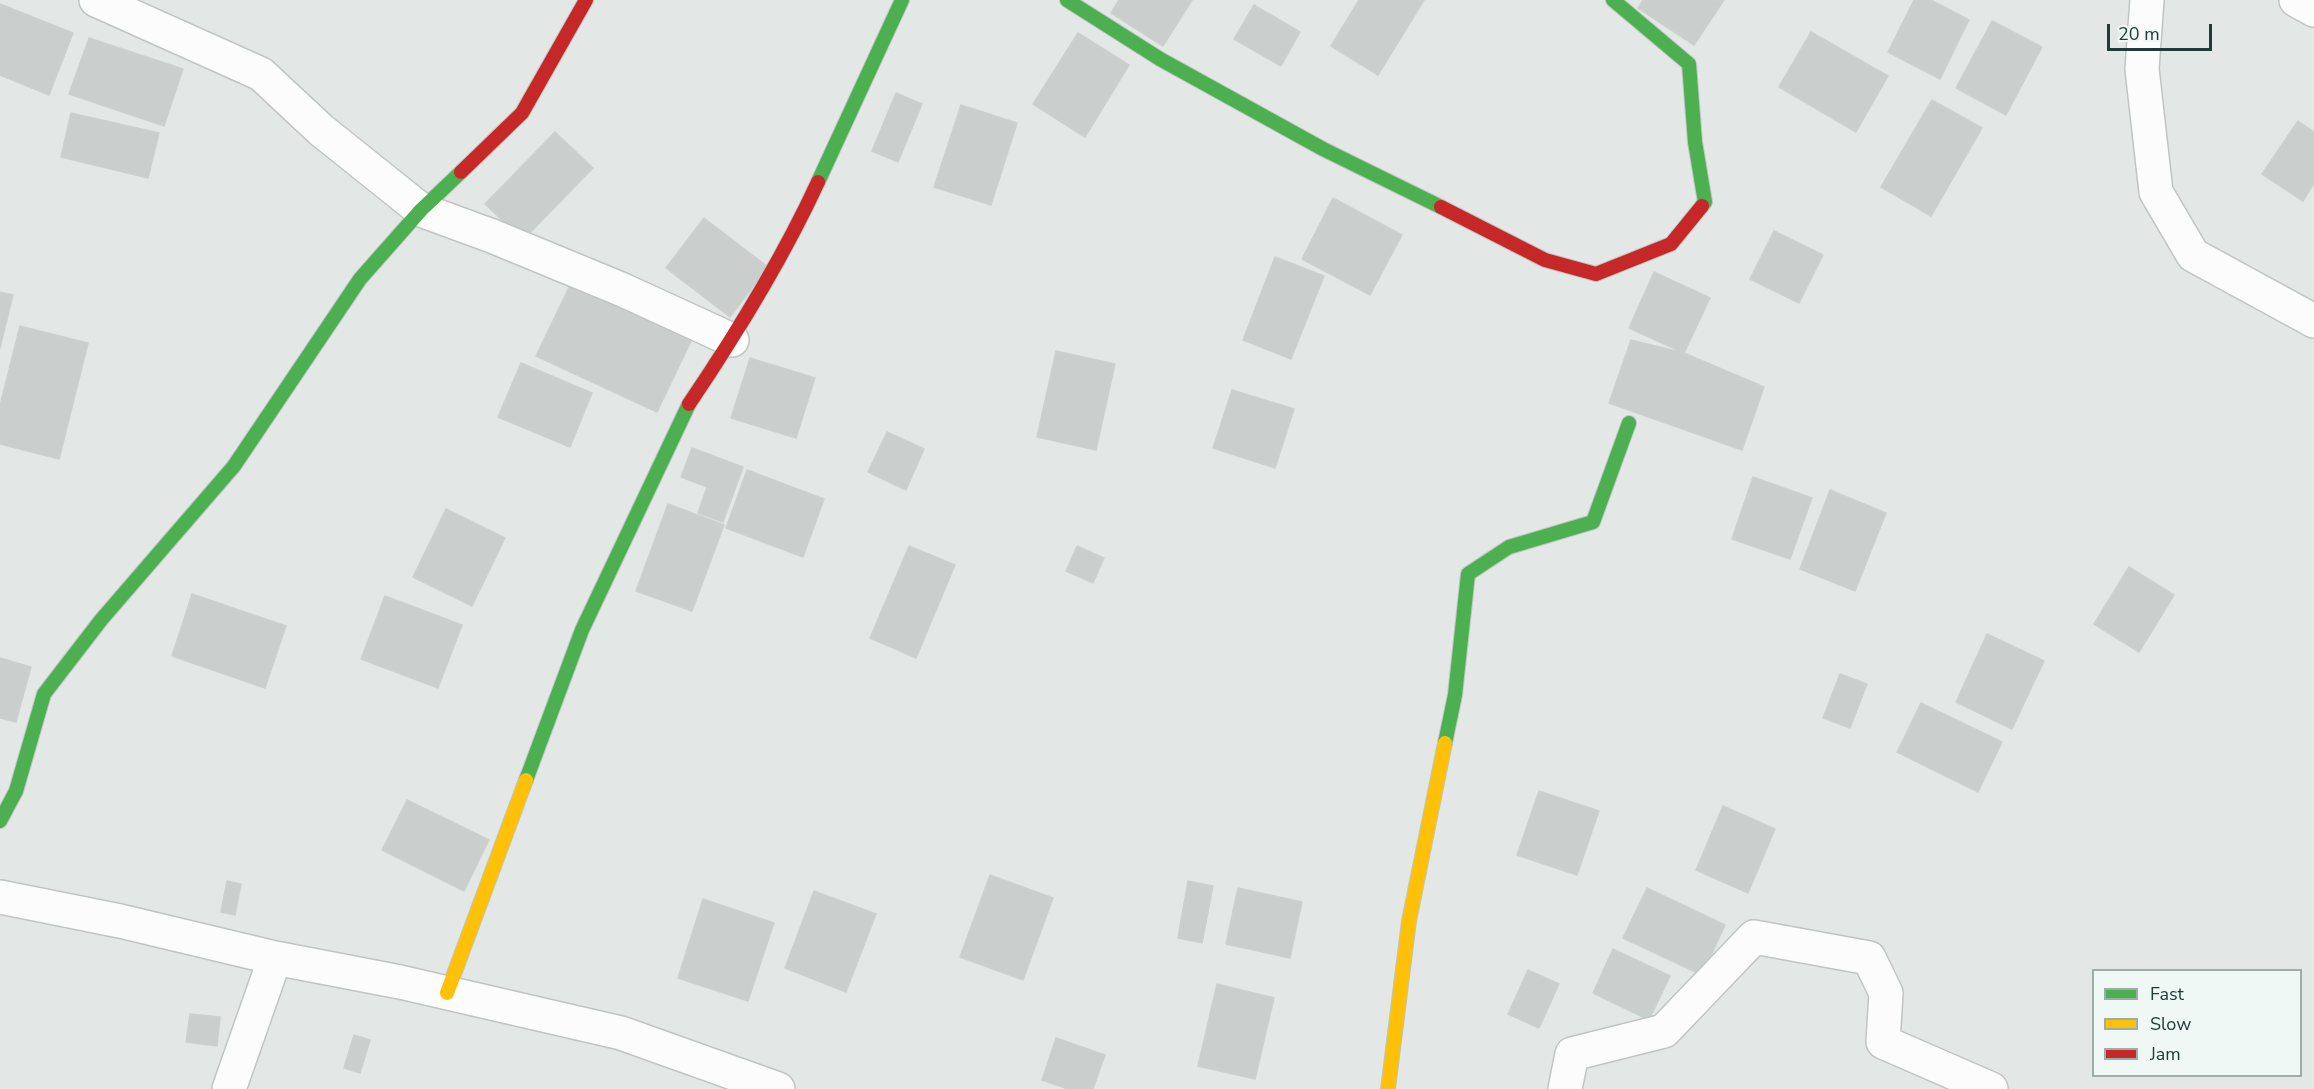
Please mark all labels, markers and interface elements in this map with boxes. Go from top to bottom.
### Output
scale bar [2110,12,2215,50]
text: 20 m [2118,22,2160,46]
legend [2092,969,2302,1077]
text: Fast [2150,982,2184,1006]
text: Slow [2150,1012,2191,1036]
text: Jam [2150,1042,2181,1066]

